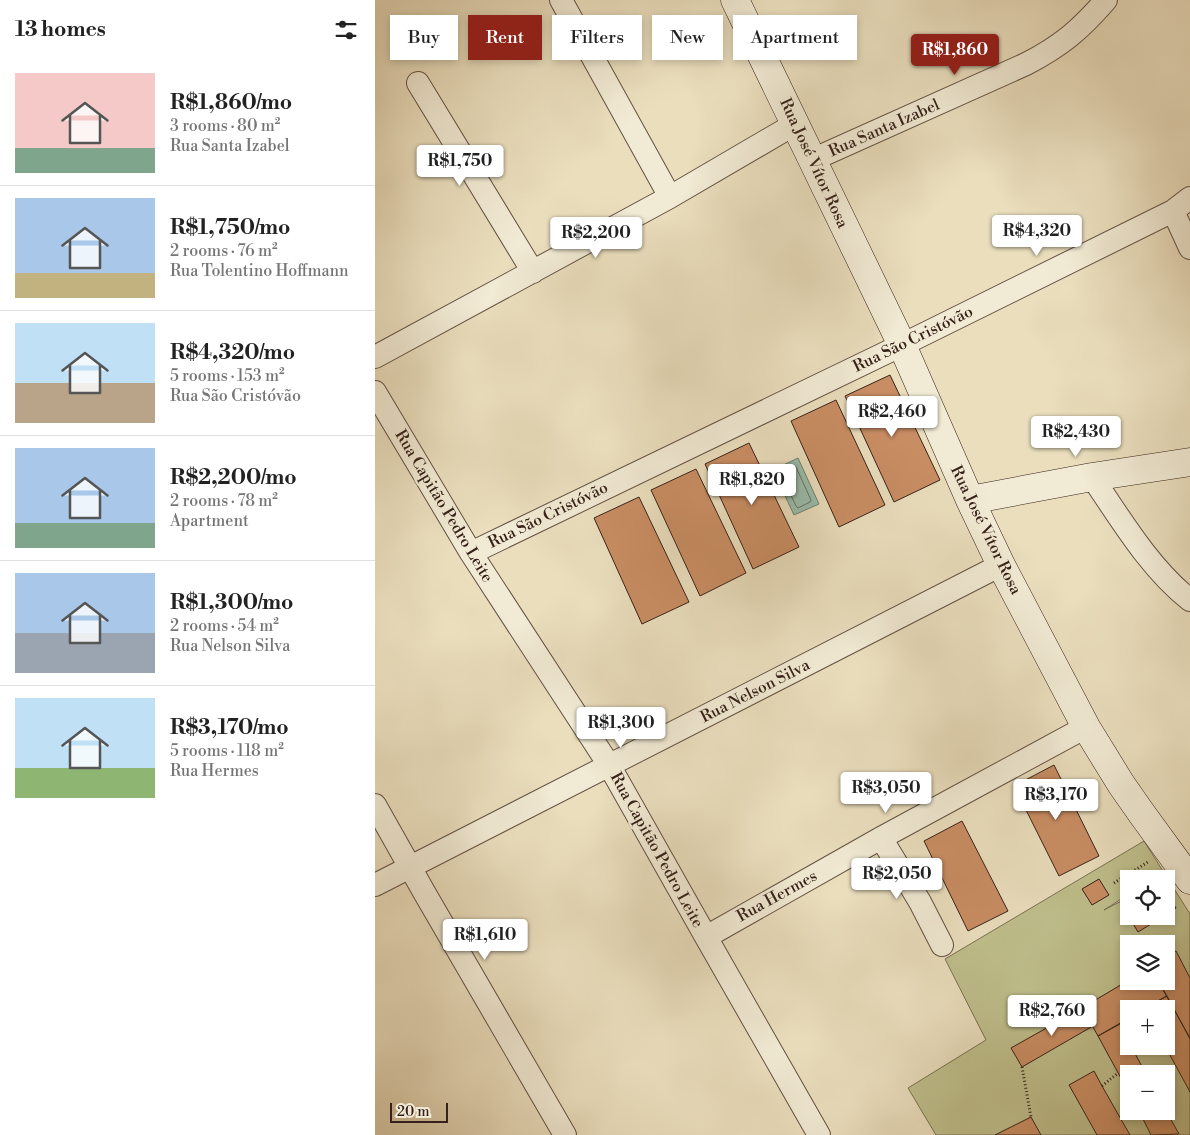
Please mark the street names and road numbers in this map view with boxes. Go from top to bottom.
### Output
street label: Rua Santa Izabel [825,94,943,161]
street label: Rua José Vítor Rosa [775,95,853,232]
street label: Rua São Cristóvão [850,301,976,377]
street label: Rua Capitão Pedro Leite [390,426,498,586]
street label: Rua José Vítor Rosa [946,462,1026,599]
street label: Rua São Cristóvão [485,477,611,553]
street label: Rua Nelson Silva [697,654,814,727]
street label: Rua Capitão Pedro Leite [606,769,708,931]
street label: Rua Hermes [733,866,821,926]

